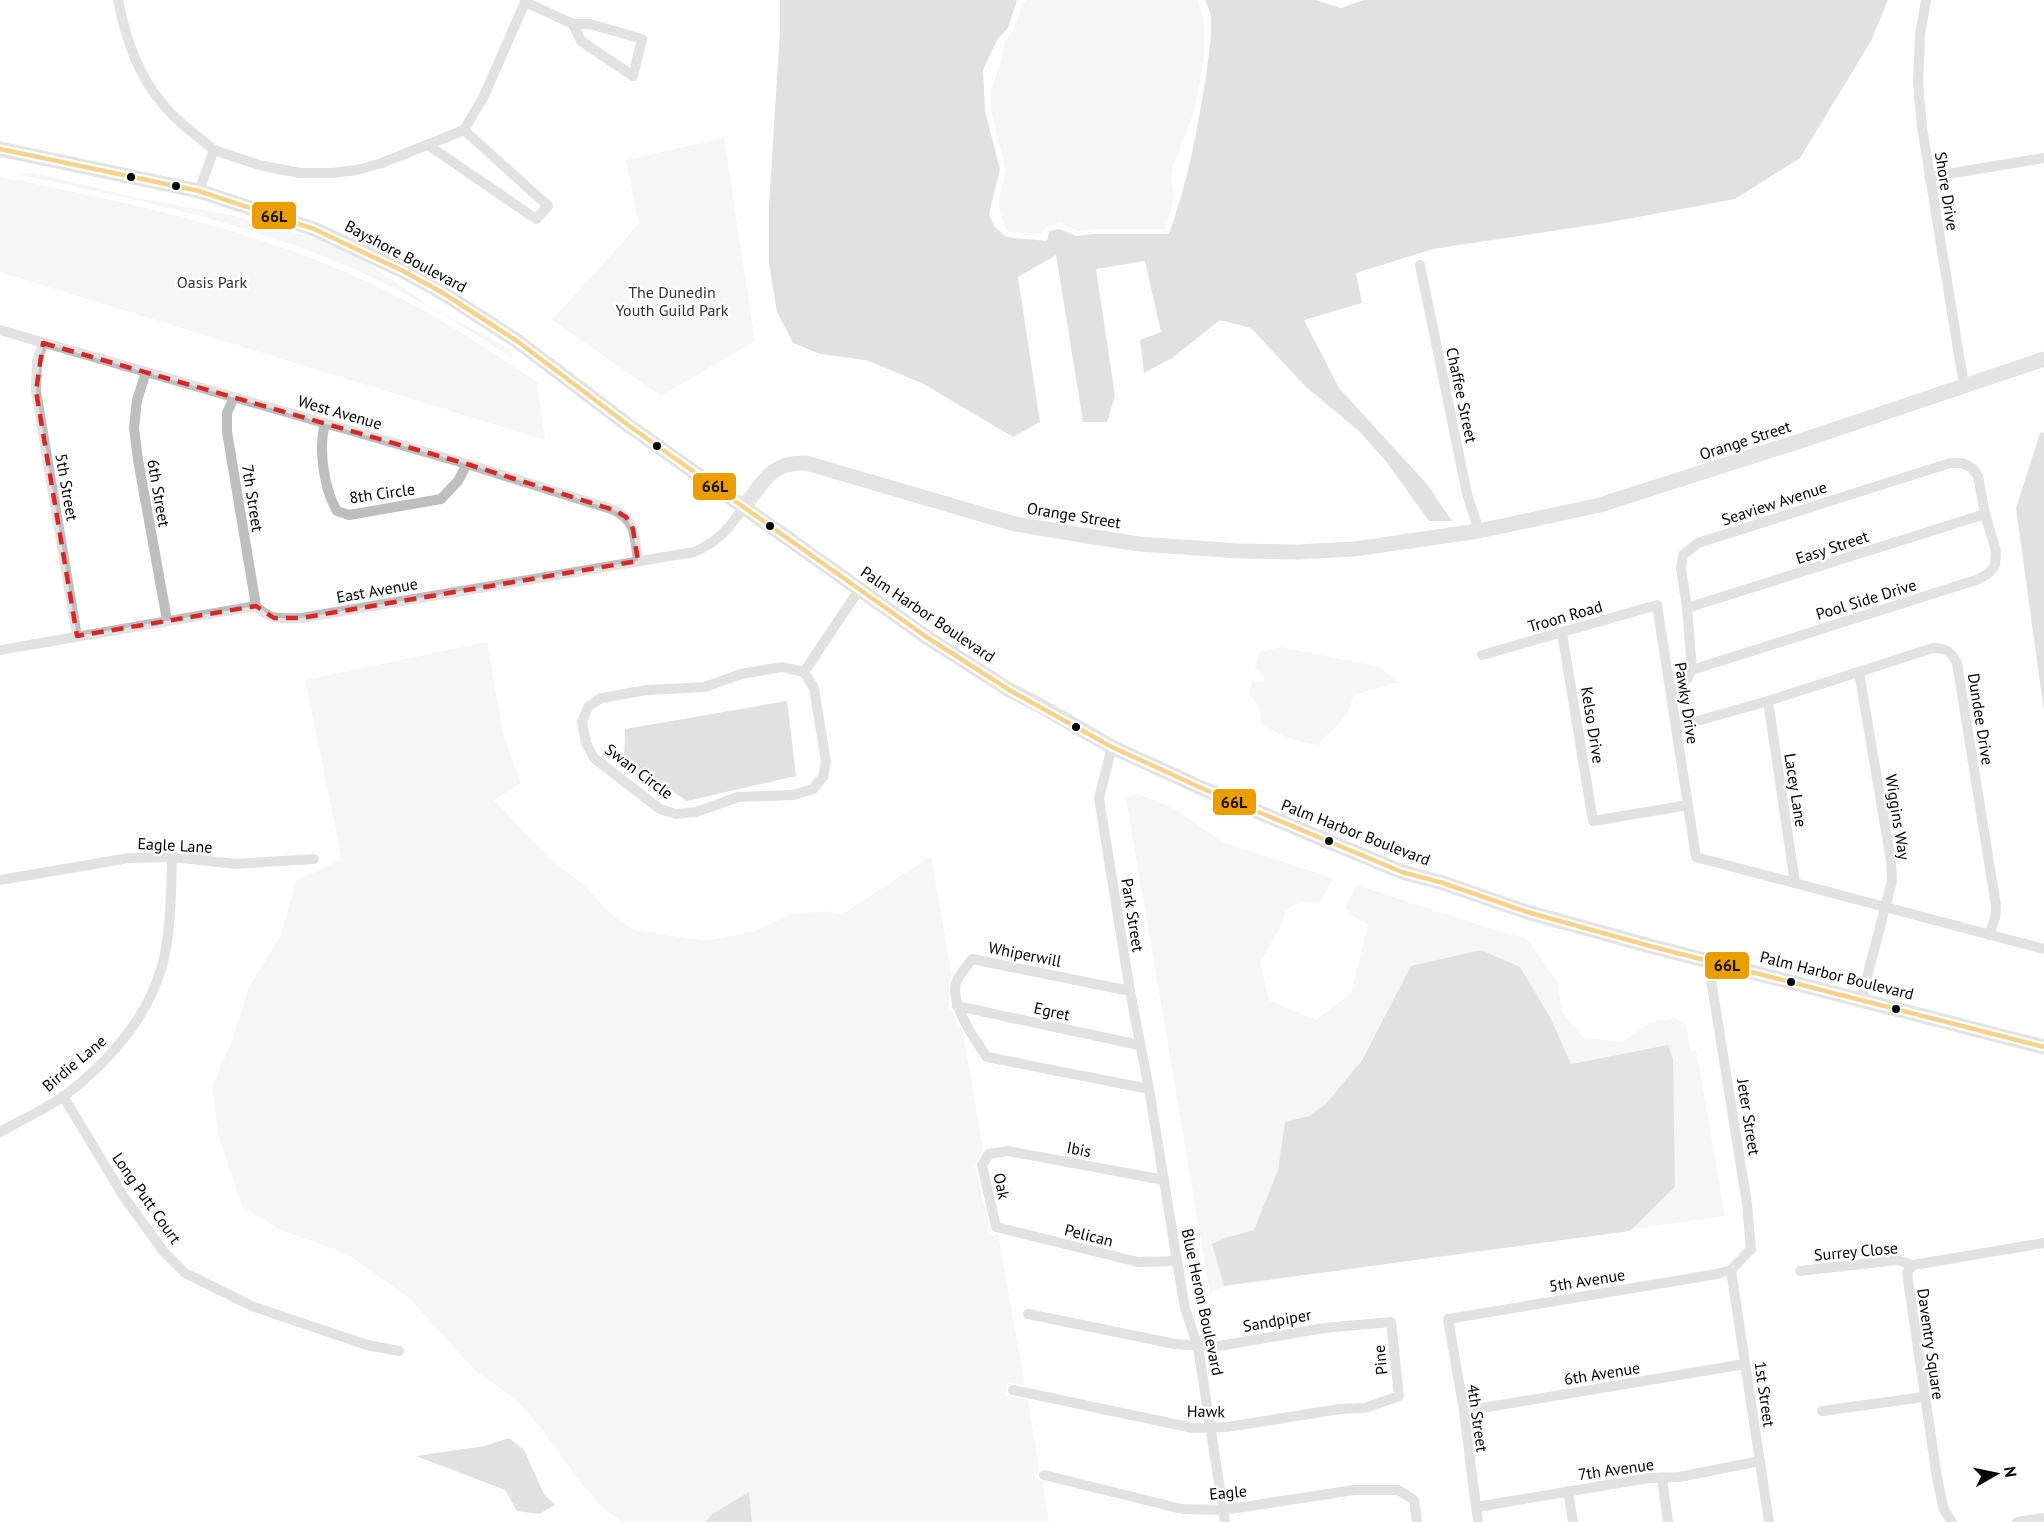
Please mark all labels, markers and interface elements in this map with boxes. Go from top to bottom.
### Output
street label: Shore Drive [1931,150,1963,232]
unlabelled marker [125,171,137,183]
unlabelled marker [170,180,182,192]
line badge: 66L [251,201,297,230]
text: 66L [261,206,288,226]
street label: Bayshore Boulevard [342,215,470,297]
park label: Oasis Park [177,272,248,292]
park label: The Dunedin Youth Guild Park [616,282,729,320]
street label: Chaffee Street [1442,345,1482,445]
street label: West Avenue [296,390,384,434]
street label: Orange Street [1697,416,1794,464]
unlabelled marker [651,440,663,452]
street label: 5th Street [51,452,83,523]
street label: 6th Street [143,458,175,529]
street label: 7th Street [238,463,268,534]
line badge: 66L [692,472,737,501]
text: 66L [702,476,729,496]
street label: Seaview Avenue [1719,477,1829,529]
street label: 8th Circle [348,479,416,507]
street label: Orange Street [1026,498,1123,532]
unlabelled marker [764,520,776,532]
street label: Easy Street [1793,526,1871,568]
street label: Palm Harbor Boulevard [857,562,999,666]
street label: East Avenue [335,573,419,607]
street label: Pool Side Drive [1813,574,1919,624]
street label: Troon Road [1525,596,1605,636]
street label: Pawky Drive [1671,661,1703,745]
street label: Dundee Drive [1964,672,1998,766]
street label: Kelso Drive [1577,685,1609,765]
unlabelled marker [1070,721,1082,733]
street label: Swan Circle [601,739,677,803]
street label: Lacey Lane [1780,752,1812,828]
street label: Wiggins Way [1881,773,1915,862]
line badge: 66L [1212,788,1257,816]
text: 66L [1221,792,1248,812]
street label: Palm Harbor Boulevard [1279,794,1433,870]
street label: Eagle Lane [137,833,213,857]
unlabelled marker [1323,835,1335,847]
street label: Park Street [1117,877,1149,954]
street label: Whiperwill [987,937,1064,971]
street label: Palm Harbor Boulevard [1758,946,1916,1004]
line badge: 66L [1704,951,1750,980]
text: 66L [1714,955,1741,975]
unlabelled marker [1785,976,1797,988]
street label: Egret [1032,997,1072,1025]
unlabelled marker [1890,1003,1902,1015]
street label: Birdie Lane [38,1031,110,1095]
street label: Jeter Street [1733,1077,1765,1157]
street label: Ibis [1065,1137,1093,1161]
street label: Long Putt Court [108,1149,186,1248]
street label: Oak [989,1171,1015,1201]
street label: Pelican [1063,1219,1115,1251]
street label: Blue Heron Boulevard [1178,1227,1228,1377]
street label: Surrey Close [1813,1237,1899,1265]
street label: 5th Avenue [1548,1264,1626,1296]
street label: Daventry Square [1913,1287,1949,1401]
street label: Sandpiper [1241,1304,1313,1336]
street label: Pine [1368,1344,1392,1376]
street label: 6th Avenue [1563,1357,1641,1389]
street label: 1st Street [1751,1360,1780,1429]
street label: 4th Street [1463,1383,1493,1454]
street label: Hawk [1187,1401,1226,1421]
north arrow [1966,1444,2026,1504]
street label: 7th Avenue [1577,1454,1655,1484]
text: N [2000,1465,2022,1478]
street label: Eagle [1208,1480,1248,1504]

